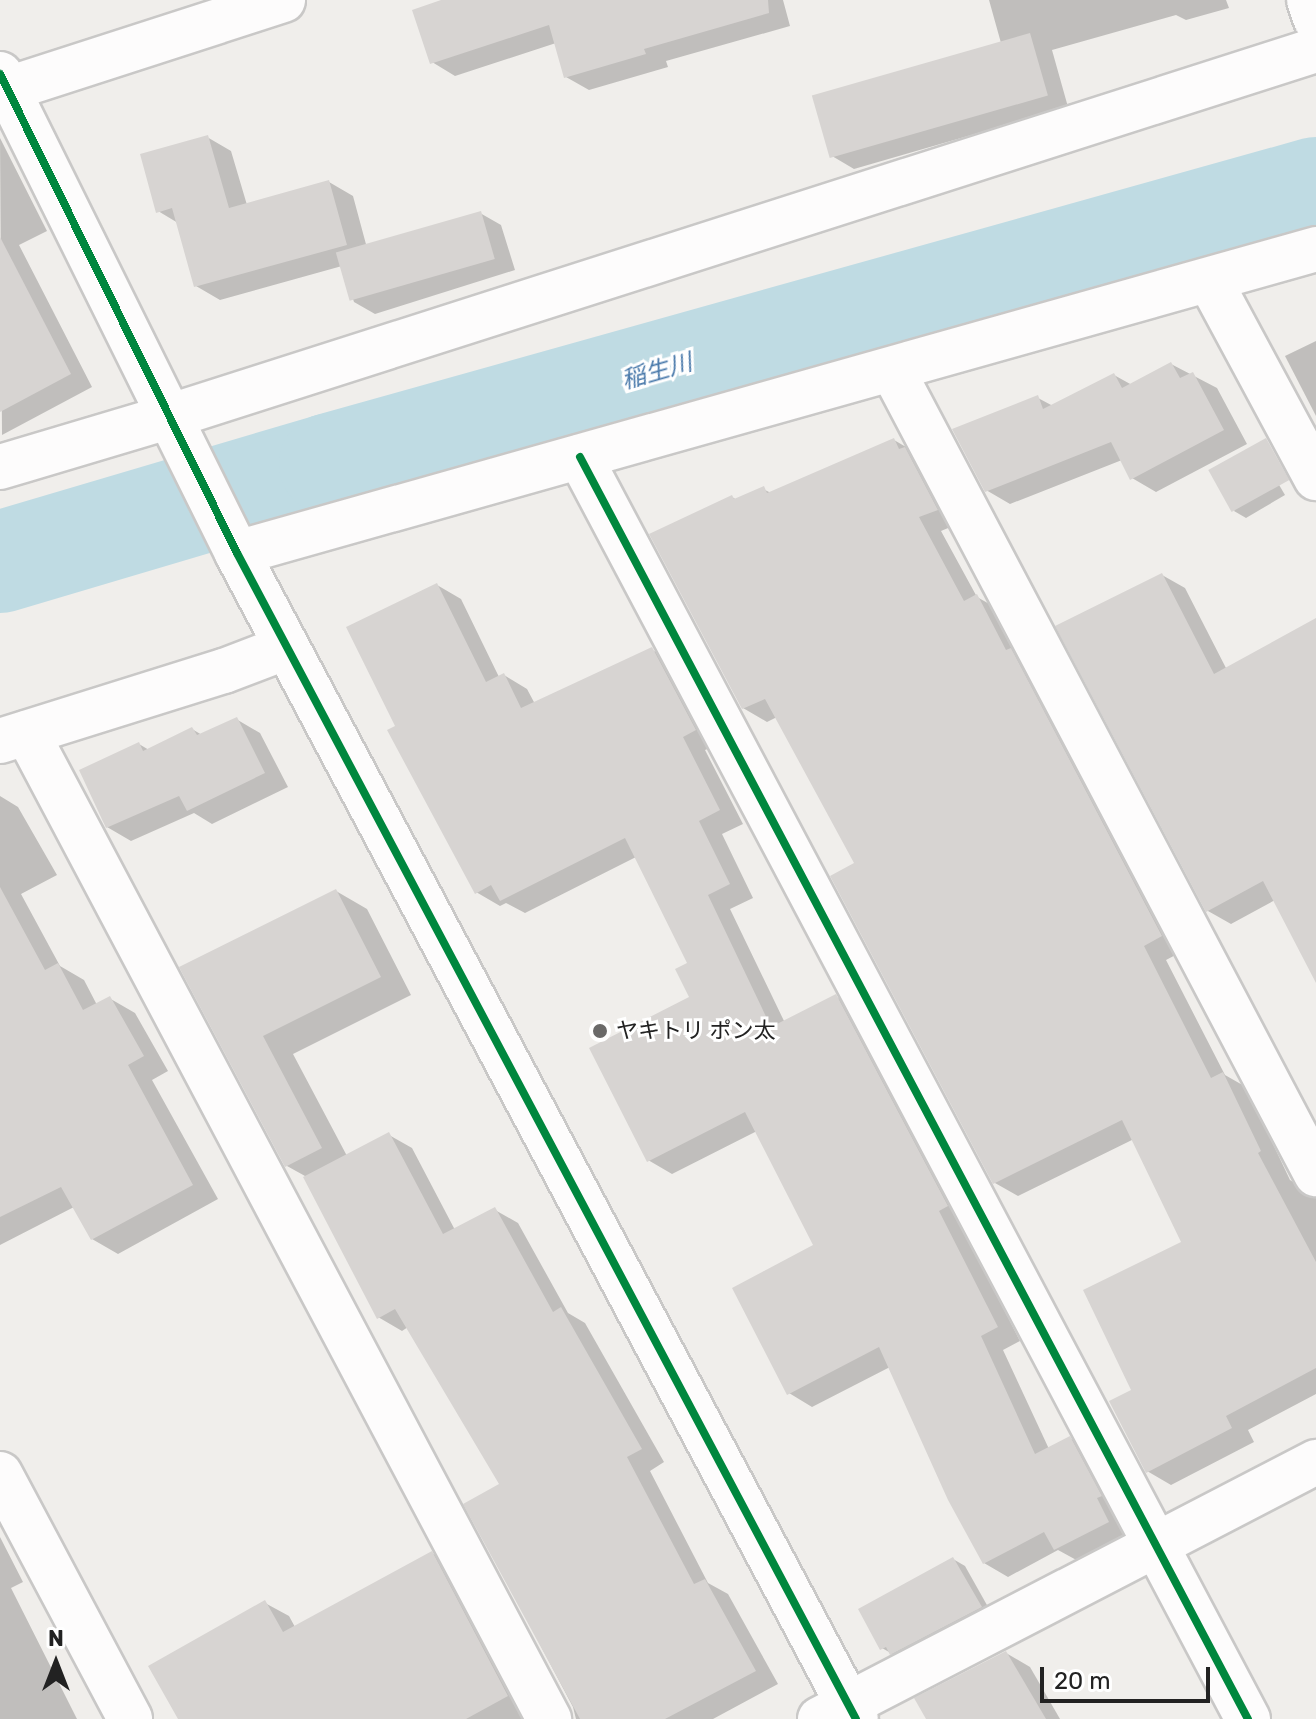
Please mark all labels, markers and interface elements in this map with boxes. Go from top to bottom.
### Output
water label: 稲生川 [618,348,696,396]
place label: ヤキトリ ポン太 [616,1018,775,1044]
marker: ヤキトリ ポン太 [591,1022,609,1040]
north arrow [16,1623,96,1703]
text: N [48,1625,64,1652]
scale bar [1044,1651,1214,1701]
text: 20 m [1054,1667,1111,1695]

